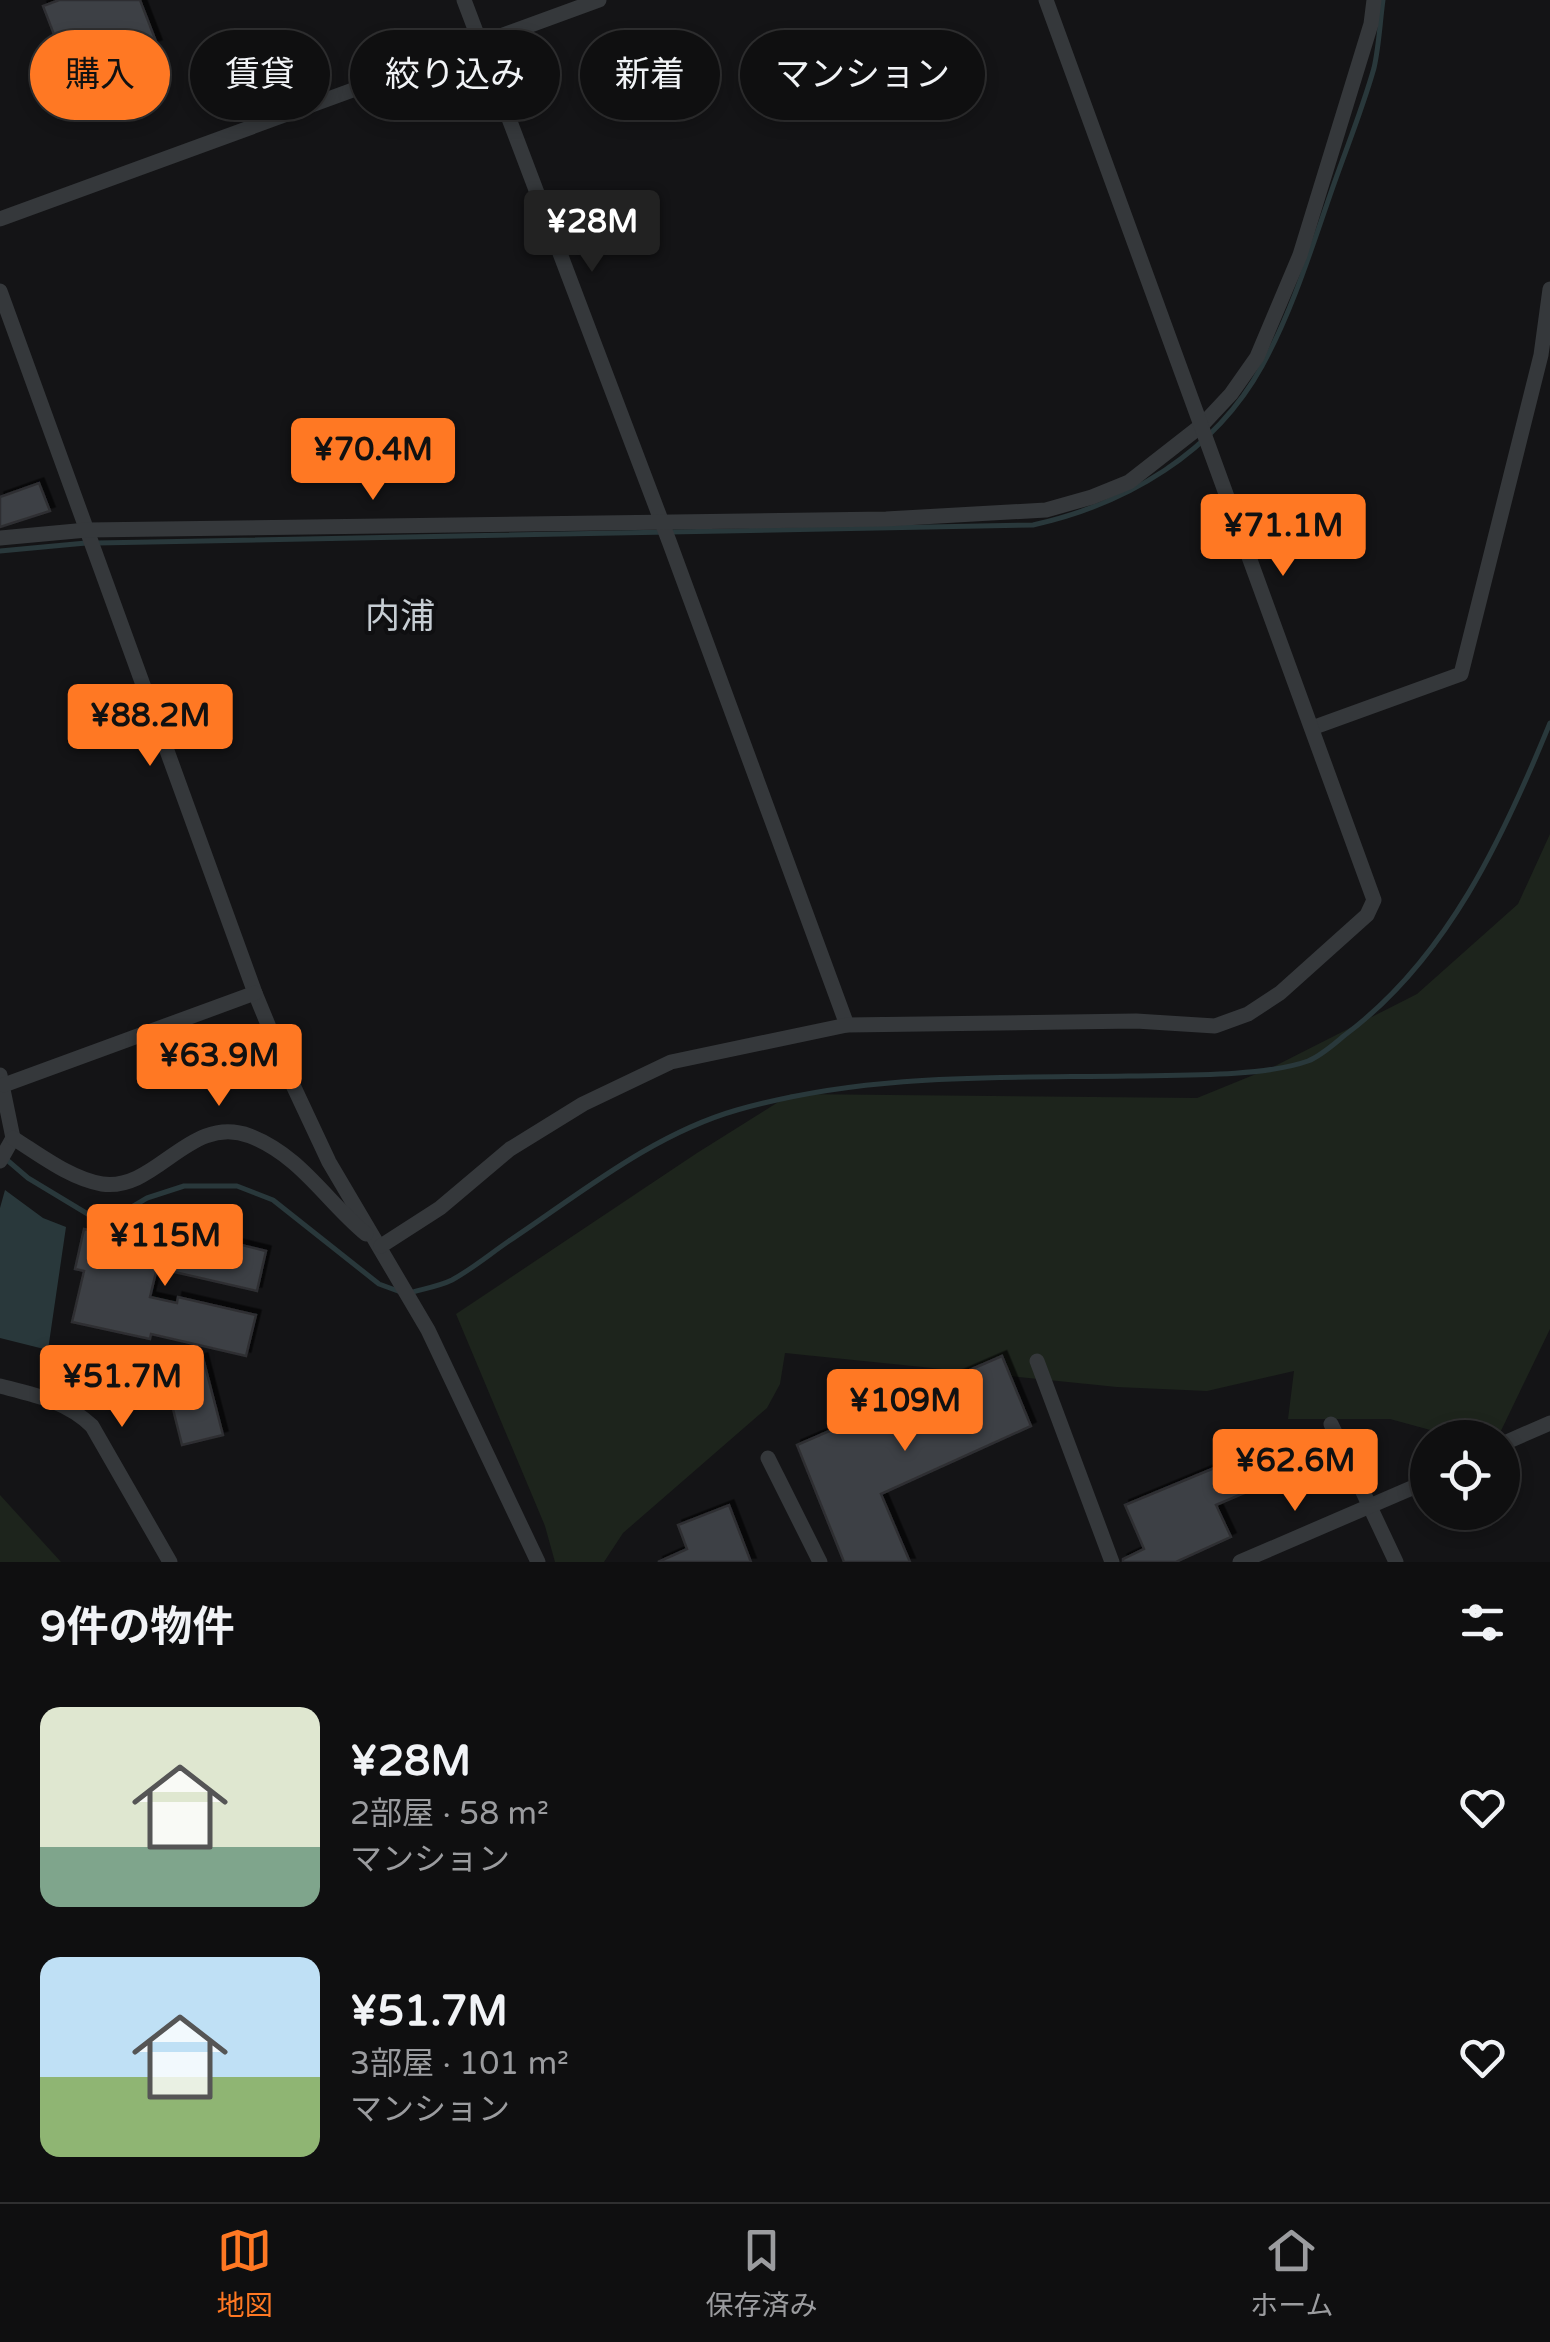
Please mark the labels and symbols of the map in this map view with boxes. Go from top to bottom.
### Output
pin: ¥28M [533,190,651,275]
pin: ¥70.4M [292,418,454,503]
pin: ¥71.1M [1202,494,1364,579]
district label: 内浦 [365,596,435,638]
pin: ¥88.2M [69,684,231,769]
pin: ¥63.9M [138,1024,300,1109]
pin: ¥115M [95,1204,235,1289]
pin: ¥51.7M [41,1345,203,1430]
pin: ¥109M [835,1369,975,1454]
pin: ¥62.6M [1214,1429,1376,1514]

